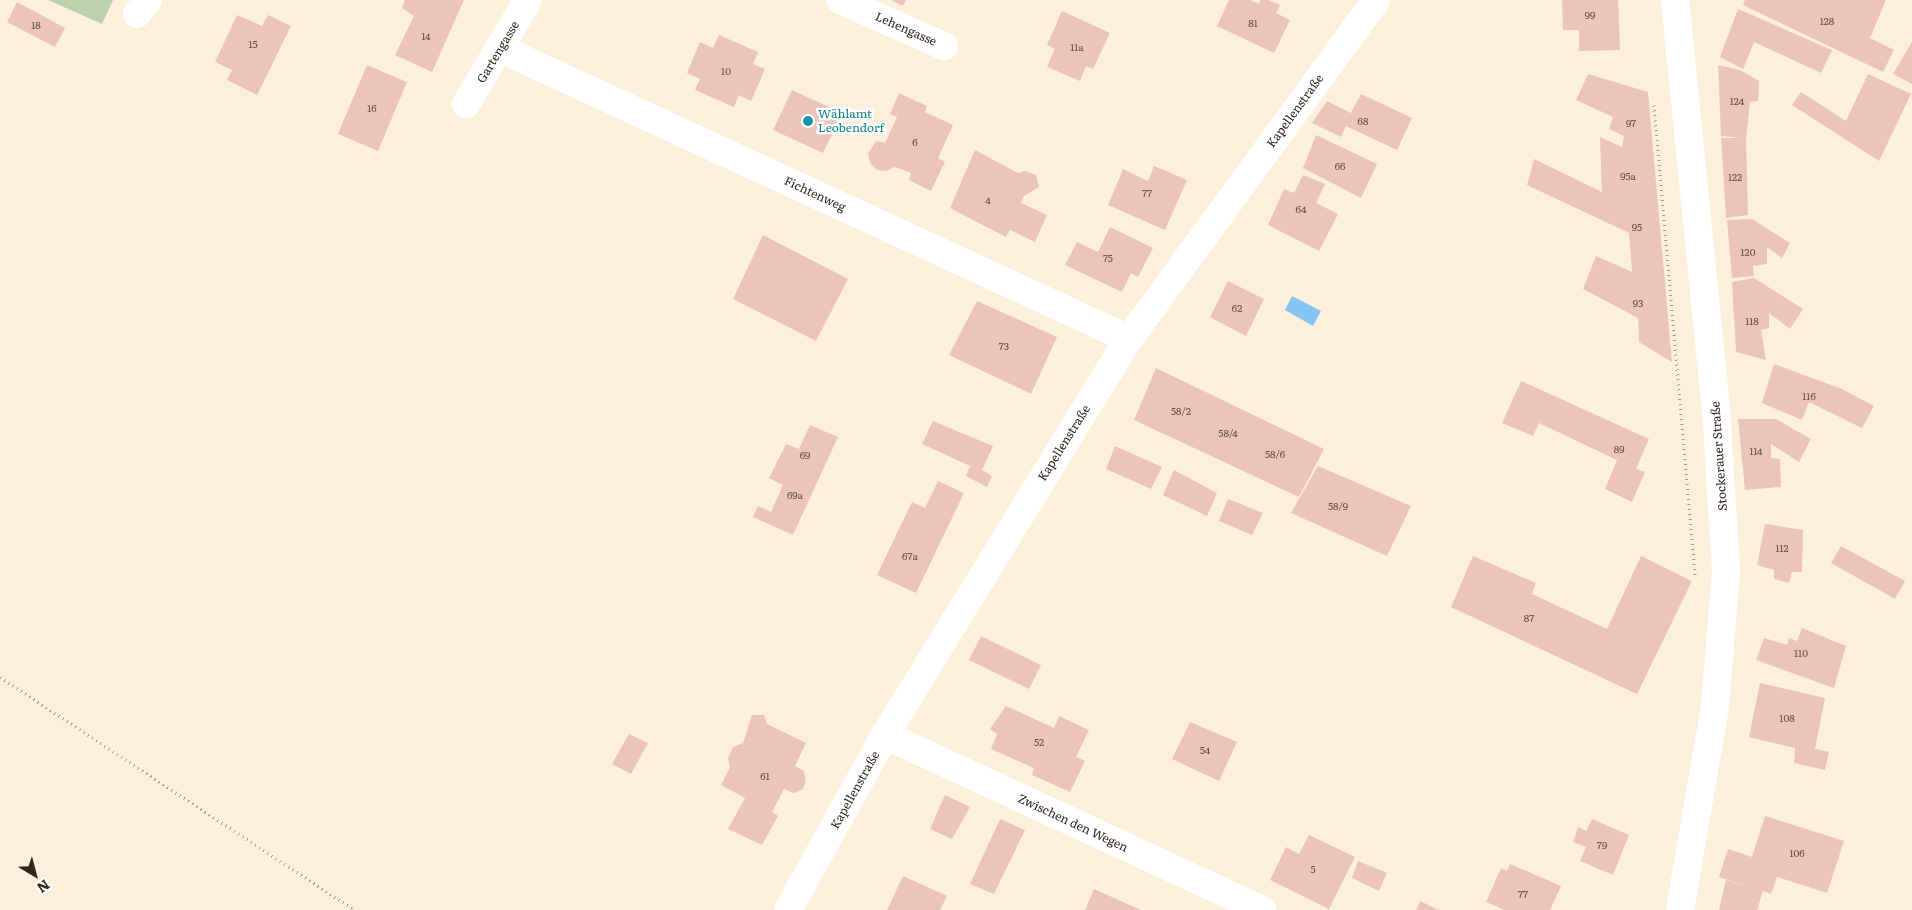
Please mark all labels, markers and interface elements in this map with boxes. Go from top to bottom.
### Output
street label: Lehengasse [873,9,939,49]
house number: 99 [1585,9,1595,21]
house number: 128 [1820,15,1834,27]
house number: 81 [1248,17,1258,29]
street label: Gartengasse [474,18,522,86]
house number: 18 [31,19,41,31]
house number: 14 [421,30,431,42]
house number: 15 [248,38,258,50]
house number: 11a [1070,41,1084,53]
house number: 10 [721,65,731,77]
street label: Kapellenstraße [1264,72,1326,150]
house number: 124 [1730,95,1744,107]
house number: 16 [367,102,377,114]
place label: Wählamt Leobendorf [818,107,884,135]
marker: Wählamt Leobendorf [802,115,814,127]
house number: 68 [1358,115,1368,127]
house number: 97 [1626,117,1636,129]
house number: 6 [912,136,918,148]
house number: 66 [1335,160,1345,172]
house number: 95a [1620,170,1636,182]
house number: 122 [1728,171,1742,183]
street label: Fichtenweg [782,173,848,215]
house number: 77 [1142,187,1152,199]
house number: 4 [985,194,991,206]
house number: 64 [1296,203,1306,215]
house number: 95 [1632,221,1642,233]
house number: 120 [1741,246,1755,258]
house number: 75 [1103,252,1113,264]
house number: 93 [1633,297,1643,309]
house number: 62 [1232,302,1242,314]
house number: 118 [1745,315,1759,327]
house number: 73 [999,340,1009,352]
house number: 116 [1802,390,1816,402]
street label: Stockerauer Straße [1708,401,1730,511]
street label: Kapellenstraße [1035,402,1093,484]
house number: 58/2 [1171,405,1191,417]
house number: 58/4 [1218,427,1238,439]
house number: 89 [1614,443,1624,455]
house number: 114 [1749,445,1763,457]
house number: 58/6 [1265,448,1285,460]
house number: 69 [800,449,810,461]
house number: 69a [787,489,803,501]
house number: 58/9 [1328,500,1348,512]
house number: 112 [1775,542,1789,554]
house number: 67a [902,550,918,562]
house number: 87 [1524,612,1534,624]
house number: 110 [1794,647,1808,659]
house number: 108 [1779,712,1795,724]
house number: 52 [1034,736,1044,748]
house number: 54 [1200,744,1210,756]
street label: Kapellenstraße [828,749,882,831]
house number: 61 [760,770,770,782]
street label: Zwischen den Wegen [1016,791,1130,855]
house number: 79 [1597,839,1607,851]
house number: 106 [1789,847,1805,859]
north arrow [10,850,60,900]
house number: 5 [1310,863,1316,875]
text: N [33,875,55,899]
house number: 77 [1518,888,1528,900]

